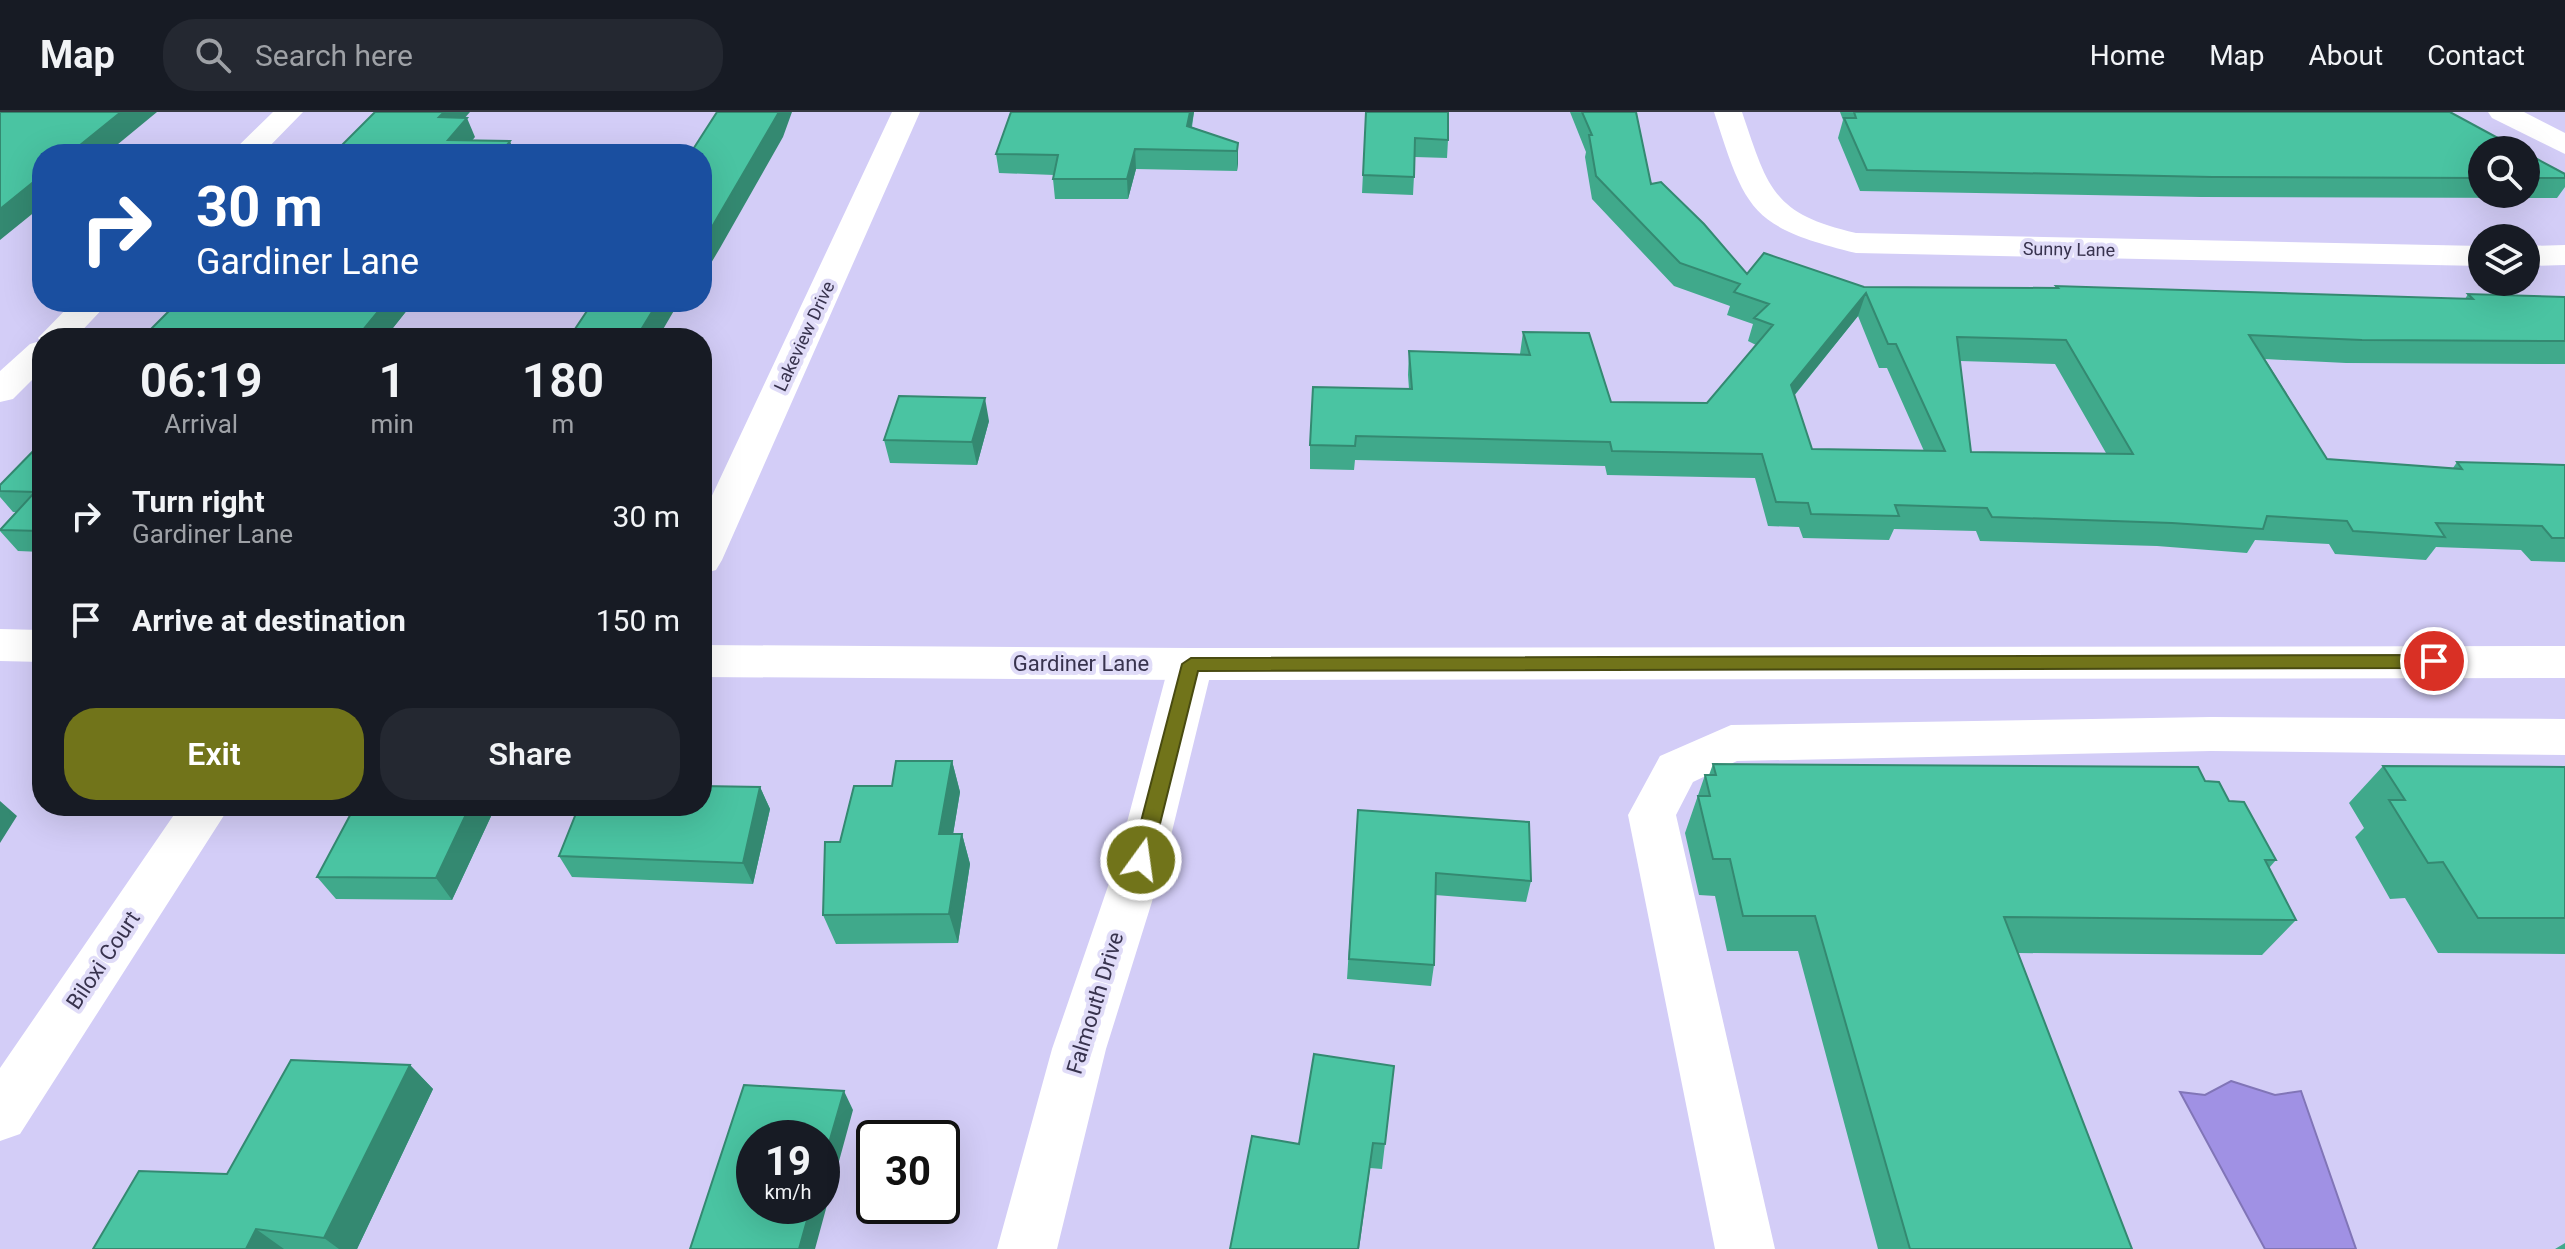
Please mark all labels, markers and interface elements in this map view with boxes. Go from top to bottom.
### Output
search box [163,19,723,91]
text: Map [40,33,115,77]
icon: search [191,33,235,77]
text: Search here [255,38,413,73]
text: Home [2090,39,2165,72]
text: Map [2209,39,2265,72]
text: About [2309,39,2383,72]
text: Contact [2427,39,2525,72]
map controls [2468,136,2540,296]
button: search [2468,136,2540,208]
text: 30 m [196,174,323,240]
icon: right [64,176,168,280]
button: layers [2468,224,2540,296]
street label: Sunny Lane [2023,238,2115,260]
text: Gardiner Lane [196,241,419,283]
street label: Lakeview Drive [769,278,839,394]
text: 06:19 [140,352,263,409]
text: 1 [379,352,406,409]
text: 180 [522,352,604,409]
text: Arrival [164,409,238,439]
text: min [370,409,414,439]
text: m [552,409,574,439]
text: Turn right [132,484,265,519]
icon: right [64,494,108,538]
text: 30 m [613,499,680,534]
text: Gardiner Lane [132,519,293,549]
icon: arrive [64,598,108,642]
text: Arrive at destination [132,603,406,638]
text: 150 m [596,603,680,638]
pin [2400,627,2468,695]
icon: arrive [2412,639,2456,683]
street label: Gardiner Lane [1013,651,1149,676]
button: Exit [64,708,364,800]
button: Share [380,708,680,800]
position arrow [1099,818,1183,902]
street label: Biloxi Court [61,906,145,1014]
street label: Falmouth Drive [1062,929,1128,1077]
speed limit sign: 30 [856,1120,960,1224]
text: 19 [765,1138,811,1185]
text: km/h [765,1180,811,1204]

